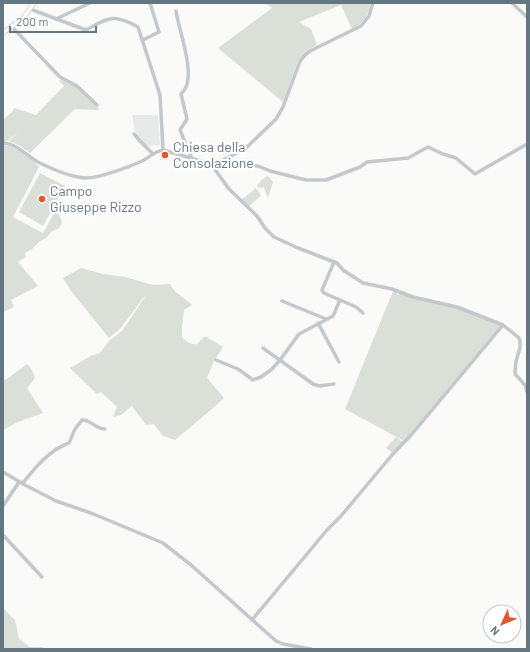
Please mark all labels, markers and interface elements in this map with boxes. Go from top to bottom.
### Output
scale bar [10,8,96,34]
text: 200 m [16,14,48,28]
place label: Chiesa della Consolazione [173,138,254,171]
marker: Chiesa della Consolazione [160,150,170,160]
place label: Campo Giuseppe Rizzo [50,182,142,215]
marker: Campo Giuseppe Rizzo [37,194,47,204]
north arrow [482,604,522,644]
text: N [487,624,502,638]

